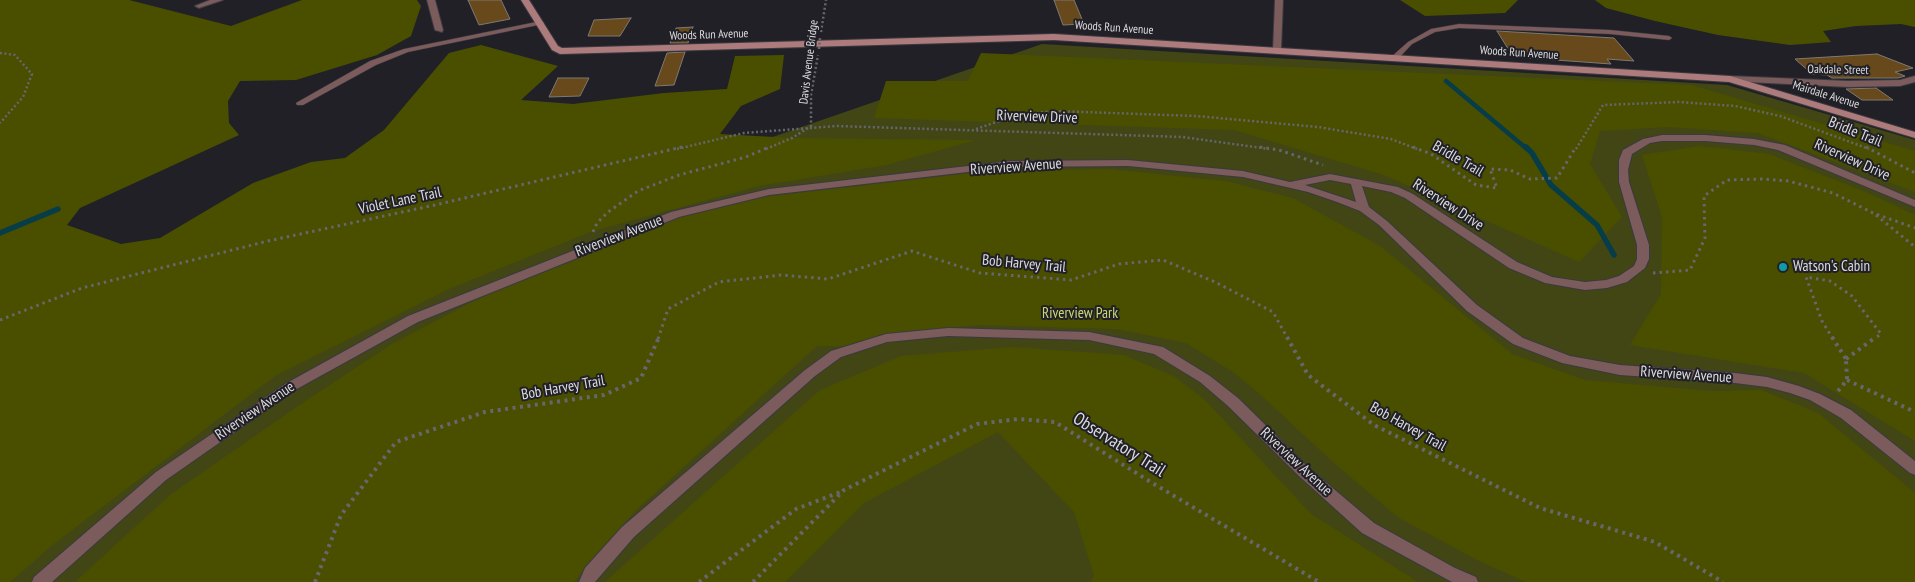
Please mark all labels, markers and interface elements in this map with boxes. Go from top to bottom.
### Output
street label: Woods Run Avenue [1074,18,1154,38]
street label: Davis Avenue Bridge [797,19,821,105]
street label: Woods Run Avenue [669,26,749,44]
street label: Woods Run Avenue [1479,43,1559,63]
street label: Oakdale Street [1807,62,1869,78]
street label: Mairdale Avenue [1791,78,1861,112]
street label: Riverview Drive [996,107,1078,127]
street label: Bridle Trail [1826,113,1884,151]
street label: Riverview Drive [1811,135,1893,185]
street label: Bridle Trail [1429,137,1487,181]
street label: Riverview Avenue [970,155,1062,179]
street label: Riverview Drive [1409,175,1487,235]
street label: Violet Lane Trail [357,183,443,219]
street label: Riverview Avenue [573,211,665,261]
street label: Bob Harvey Trail [981,251,1067,277]
place label: Watson's Cabin [1793,258,1870,276]
marker: Watson's Cabin [1777,261,1789,273]
park label: Riverview Park [1042,305,1118,323]
street label: Riverview Avenue [1640,363,1732,387]
street label: Bob Harvey Trail [520,372,606,404]
street label: Riverview Avenue [212,378,298,444]
street label: Bob Harvey Trail [1367,399,1449,455]
street label: Observatory Trail [1069,408,1169,482]
street label: Riverview Avenue [1256,424,1336,500]

